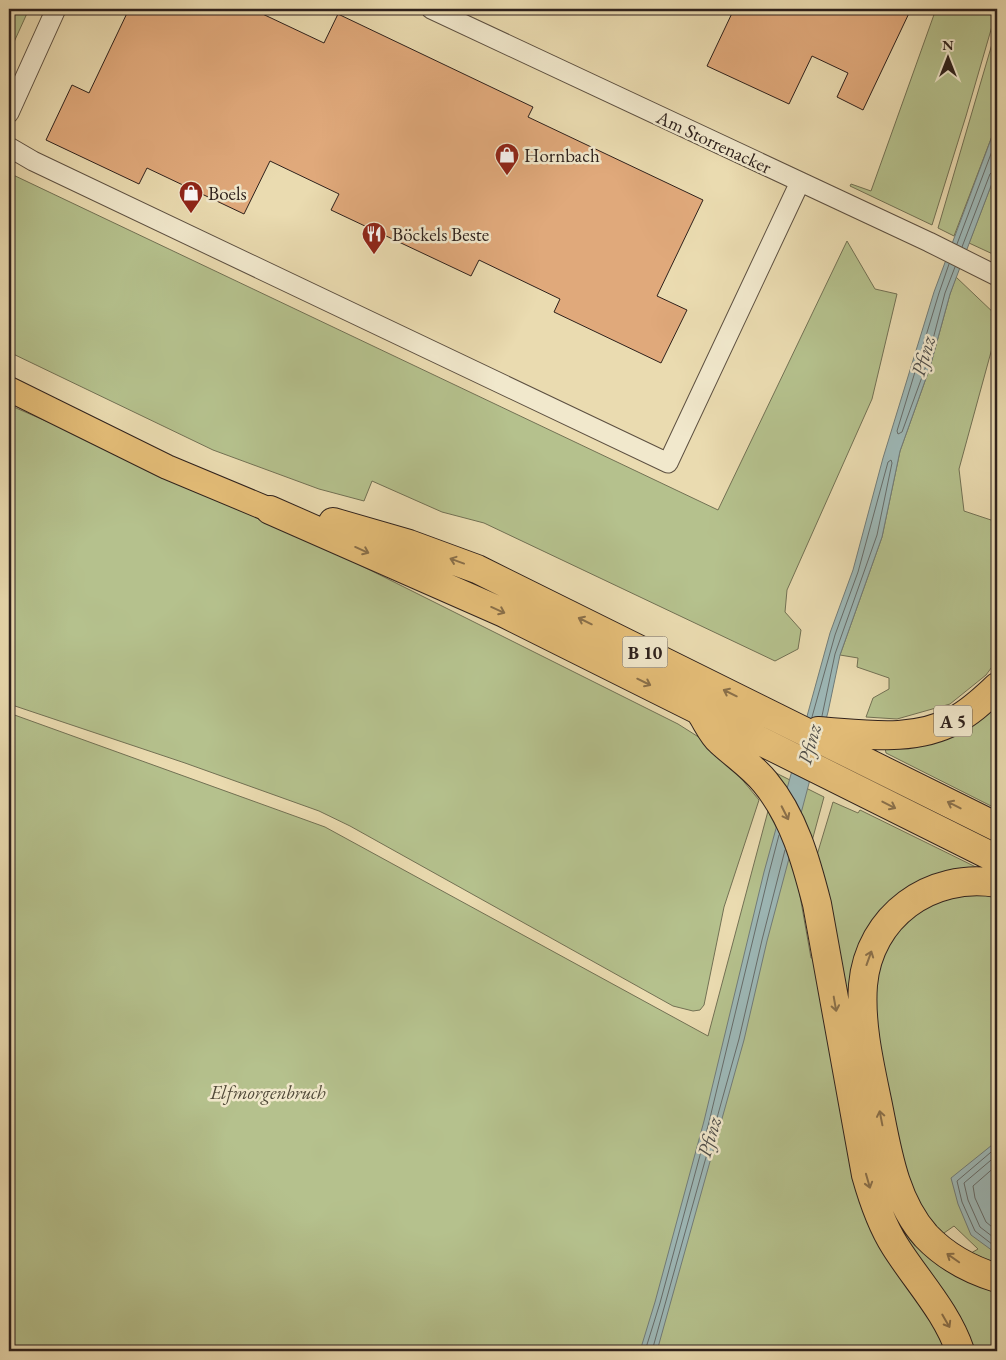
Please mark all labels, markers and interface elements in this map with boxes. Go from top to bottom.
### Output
north arrow [924,32,974,82]
text: N [942,36,954,54]
street label: Am Storrenacker [652,104,776,180]
shop icon: Hornbach [494,142,520,176]
place label: Hornbach [524,143,600,168]
shop icon: Boels [178,180,204,214]
place label: Boels [208,181,247,206]
restaurant icon: Böckels Beste [361,221,387,255]
place label: Böckels Beste [392,222,489,247]
water label: Pfinz [905,332,941,379]
one-way arrow [354,546,369,556]
one-way arrow [449,556,465,565]
one-way arrow [490,606,505,616]
one-way arrow [577,616,592,626]
road number: B 10 [622,636,668,668]
one-way arrow [636,678,651,687]
one-way arrow [723,688,738,698]
road number: A 5 [934,706,972,736]
water label: Pfinz [791,720,827,767]
one-way arrow [882,800,897,810]
one-way arrow [947,800,962,809]
one-way arrow [781,806,791,820]
one-way arrow [865,950,875,966]
one-way arrow [830,995,840,1011]
park label: Elfmorgenbruch [209,1080,326,1105]
one-way arrow [875,1111,885,1127]
water label: Pfinz [691,1113,727,1160]
one-way arrow [863,1172,873,1188]
one-way arrow [946,1253,960,1263]
one-way arrow [942,1314,952,1328]

